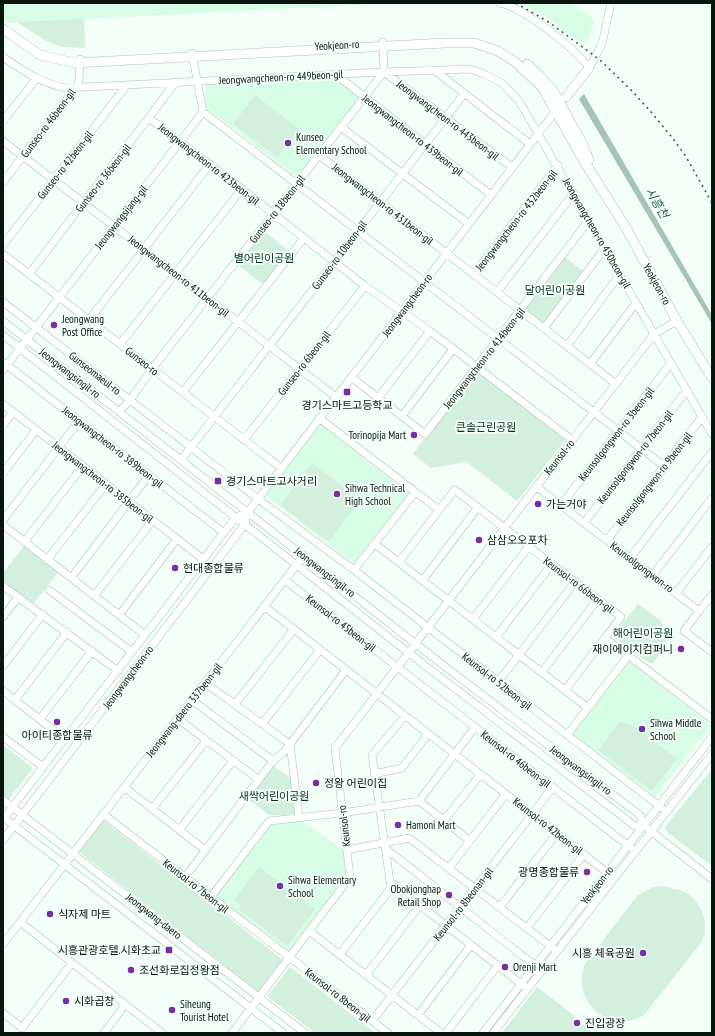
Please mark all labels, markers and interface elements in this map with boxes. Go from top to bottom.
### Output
street label: Yeokjeon-ro [314,37,360,53]
street label: Jeongwangcheon-ro 449beon-gil [217,67,344,87]
street label: Jeongwangcheon-ro 443beon-gil [393,76,502,163]
street label: Gunseo-ro 46beon-gil [17,85,79,160]
street label: Jeongwangcheon-ro 439beon-gil [359,91,467,179]
street label: Jeongwangcheon-ro 423beon-gil [155,120,263,208]
street label: Gunseo-ro 42beon-gil [34,128,96,202]
place label: Kunseo Elementary School [296,130,367,157]
marker: Kunseo Elementary School [283,138,293,148]
street label: Gunseo-ro 36beon-gil [72,141,134,215]
street label: Jeongwangcheon-ro 431beon-gil [329,160,437,248]
street label: Jeongwangcheon-ro 432beon-gil [472,166,560,274]
street label: Gunseo-ro 18beon-gil [246,172,308,246]
street label: Jeongwangcheon-ro 450beon-gil [559,175,634,291]
street label: Jeongwangsijang-gil [91,182,151,253]
water label: 시흥천 [643,185,673,223]
street label: Gunseo-ro 10beon-gil [308,217,370,292]
street label: Jeongwangcheon-ro 411beon-gil [125,232,233,320]
park label: 별어린이공원 [234,251,294,265]
street label: Yeokjeon-ro [640,261,674,307]
street label: Jeongwangcheon-ro [378,270,436,340]
park label: 달어린이공원 [525,283,585,297]
street label: Jeongwangcheon-ro 414beon-gil [440,304,528,412]
place label: Jeongwang Post Office [61,312,104,339]
marker: Jeongwang Post Office [49,320,59,330]
street label: Gunseo-ro 6beon-gil [275,328,334,398]
street label: Jeongwangsingil-ro [36,344,103,401]
street label: Gunseo-ro [122,344,162,379]
street label: Gunseomaeul-ro [66,348,124,398]
street label: Keunsolgongwon-ro 3beon-gil [575,384,657,484]
marker: 경기스마트고등학교 [342,387,352,397]
place label: 경기스마트고등학교 [301,398,393,412]
street label: Jeongwangcheon-ro 389beon-gil [59,403,167,491]
street label: Keunsolgongwon-ro 7beon-gil [594,407,676,507]
park label: 큰솔근린공원 [456,420,516,434]
place label: Torinopija Mart [349,428,406,442]
street label: Keunsolgongwon-ro 9beon-gil [613,429,695,529]
marker: Torinopija Mart [409,430,419,440]
street label: Keunsol-ro [541,436,577,478]
street label: Jeongwangcheon-ro 385beon-gil [49,438,157,526]
place label: 경기스마트고사거리 [226,474,317,488]
marker: 경기스마트고사거리 [213,476,223,486]
place label: Sihwa Technical High School [345,481,405,508]
marker: Sihwa Technical High School [332,489,342,499]
place label: 가는거야 [546,497,586,511]
marker: 가는거야 [533,499,543,509]
place label: 삼삼오오포차 [487,533,548,547]
marker: 삼삼오오포차 [474,535,484,545]
street label: Keunsolgongwon-ro [607,538,677,596]
street label: Jeongwangsingil-ro [291,543,358,600]
street label: Keunsol-ro 66beon-gil [541,554,618,616]
place label: 현대종합물류 [183,561,244,575]
marker: 현대종합물류 [170,563,180,573]
street label: Keunsol-ro 45beon-gil [303,591,379,655]
park label: 해어린이공원 [613,626,673,640]
street label: Jeongwangcheon-ro [99,642,157,712]
place label: 재이에이치컴퍼니 [592,642,673,656]
marker: 재이에이치컴퍼니 [676,644,686,654]
street label: Keunsol-ro 52beon-gil [459,649,535,713]
street label: Jeongwang-daero 337beon-gil [142,660,225,761]
place label: Sihwa Middle School [650,716,702,743]
marker: 아이티종합물류 [52,717,62,727]
marker: Sihwa Middle School [637,724,647,734]
street label: Keunsol-ro 46beon-gil [478,727,554,791]
place label: 아이티종합물류 [22,728,92,742]
street label: Jeongwangsingil-ro [547,742,615,798]
place label: 정왕 어린이집 [324,776,387,790]
marker: 정왕 어린이집 [311,778,321,788]
park label: 새싹어린이공원 [239,789,309,803]
street label: Keunsol-ro 42beon-gil [510,794,586,858]
street label: Keunsol-ro [335,804,353,847]
place label: Hamoni Mart [406,818,455,832]
marker: Hamoni Mart [393,820,403,830]
street label: Keunsol-ro 7beon-gil [160,856,232,916]
street label: Yeokjeon-ro [578,863,617,907]
street label: Keunsol-ro 8beonan-gil [430,864,496,944]
place label: 광명종합물류 [518,865,579,879]
marker: 광명종합물류 [582,867,592,877]
place label: Sihwa Elementary School [288,873,357,900]
marker: Sihwa Elementary School [275,881,285,891]
place label: Obokjonghap Retail Shop [390,882,441,909]
street label: Jeongwang-daero [123,889,185,942]
marker: Obokjonghap Retail Shop [444,890,454,900]
place label: 식자제 마트 [58,907,111,921]
marker: 식자제 마트 [45,909,55,919]
place label: 시흥관광호텔.시화초교 [58,943,161,957]
marker: 시흥관광호텔.시화초교 [164,945,174,955]
place label: 시흥 체육공원 [572,946,635,960]
marker: 시흥 체육공원 [638,948,648,958]
place label: Orenji Mart [513,960,556,974]
marker: Orenji Mart [500,962,510,972]
place label: 조선화로집정왕점 [139,963,220,977]
marker: 조선화로집정왕점 [126,965,136,975]
street label: Keunsol-ro 8beon-gil [302,965,374,1025]
place label: 시화곱창 [74,994,114,1008]
marker: 시화곱창 [61,996,71,1006]
place label: Siheung Tourist Hotel [180,997,229,1024]
marker: Siheung Tourist Hotel [167,1005,177,1015]
place label: 진입광장 [585,1016,625,1030]
marker: 진입광장 [572,1018,582,1028]

